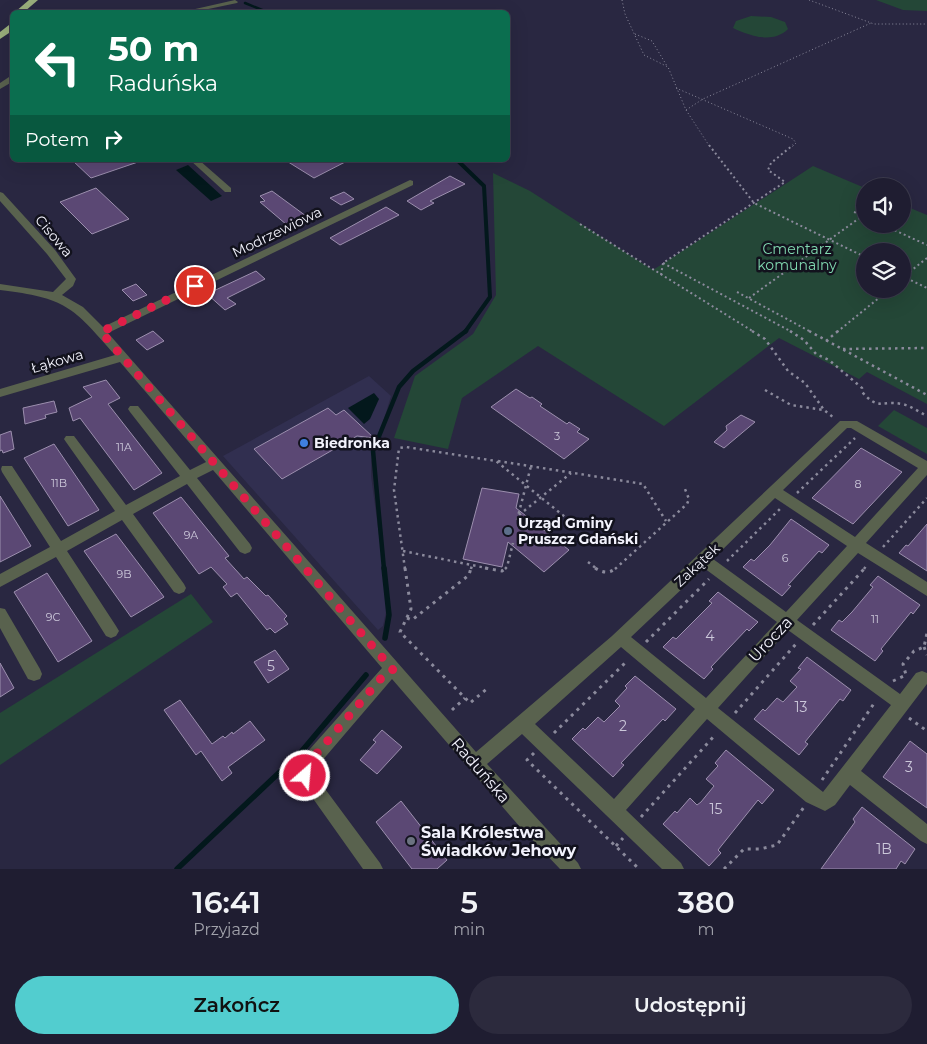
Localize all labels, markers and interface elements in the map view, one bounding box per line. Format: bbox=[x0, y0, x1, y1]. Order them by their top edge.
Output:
text: 50 m bbox=[108, 27, 199, 70]
icon: left bbox=[25, 30, 90, 95]
text: Raduńska bbox=[108, 70, 218, 97]
icon: right bbox=[99, 125, 127, 153]
text: Potem bbox=[25, 128, 89, 151]
map controls bbox=[856, 178, 911, 298]
button: sound bbox=[856, 178, 911, 233]
street label: Modrzewiowa bbox=[229, 203, 325, 261]
street label: Cisowa bbox=[31, 211, 77, 261]
park label: Cmentarz komunalny bbox=[757, 240, 837, 274]
button: layers bbox=[856, 243, 911, 298]
pin bbox=[174, 265, 216, 307]
icon: arrive bbox=[181, 272, 209, 300]
street label: Łąkowa bbox=[29, 345, 85, 377]
house number: 3 bbox=[554, 429, 560, 443]
place label: Biedronka bbox=[314, 434, 390, 452]
marker: Biedronka bbox=[298, 437, 310, 449]
house number: 11A bbox=[116, 440, 132, 454]
house number: 11B bbox=[51, 476, 67, 490]
house number: 8 bbox=[854, 477, 862, 491]
place label: Urząd Gminy Pruszcz Gdański bbox=[518, 514, 638, 548]
marker: Urząd Gminy Pruszcz Gdański bbox=[502, 525, 514, 537]
house number: 9A bbox=[184, 528, 198, 542]
street label: Zakątek bbox=[670, 539, 724, 591]
house number: 6 bbox=[782, 551, 789, 565]
house number: 9B bbox=[117, 567, 132, 581]
house number: 9C bbox=[46, 610, 60, 624]
house number: 11 bbox=[871, 612, 879, 626]
street label: Urocza bbox=[745, 613, 796, 666]
house number: 4 bbox=[705, 627, 715, 645]
house number: 5 bbox=[267, 657, 275, 675]
house number: 13 bbox=[795, 698, 808, 716]
house number: 2 bbox=[619, 717, 627, 735]
street label: Raduńska bbox=[447, 734, 514, 807]
position arrow bbox=[278, 749, 330, 801]
house number: 3 bbox=[905, 758, 913, 776]
house number: 15 bbox=[710, 800, 723, 818]
place label: Sala Królestwa Świadków Jehowy bbox=[421, 823, 577, 860]
marker: Sala Królestwa Świadków Jehowy bbox=[405, 835, 417, 847]
house number: 1B bbox=[876, 840, 892, 858]
text: 16:41 bbox=[192, 884, 261, 921]
text: 5 bbox=[460, 884, 478, 921]
text: 380 bbox=[677, 884, 735, 921]
text: Przyjazd bbox=[193, 920, 260, 939]
text: min bbox=[453, 920, 485, 939]
text: m bbox=[698, 920, 715, 939]
button: Zakończ bbox=[15, 976, 459, 1034]
button: Udostępnij bbox=[469, 976, 912, 1034]

